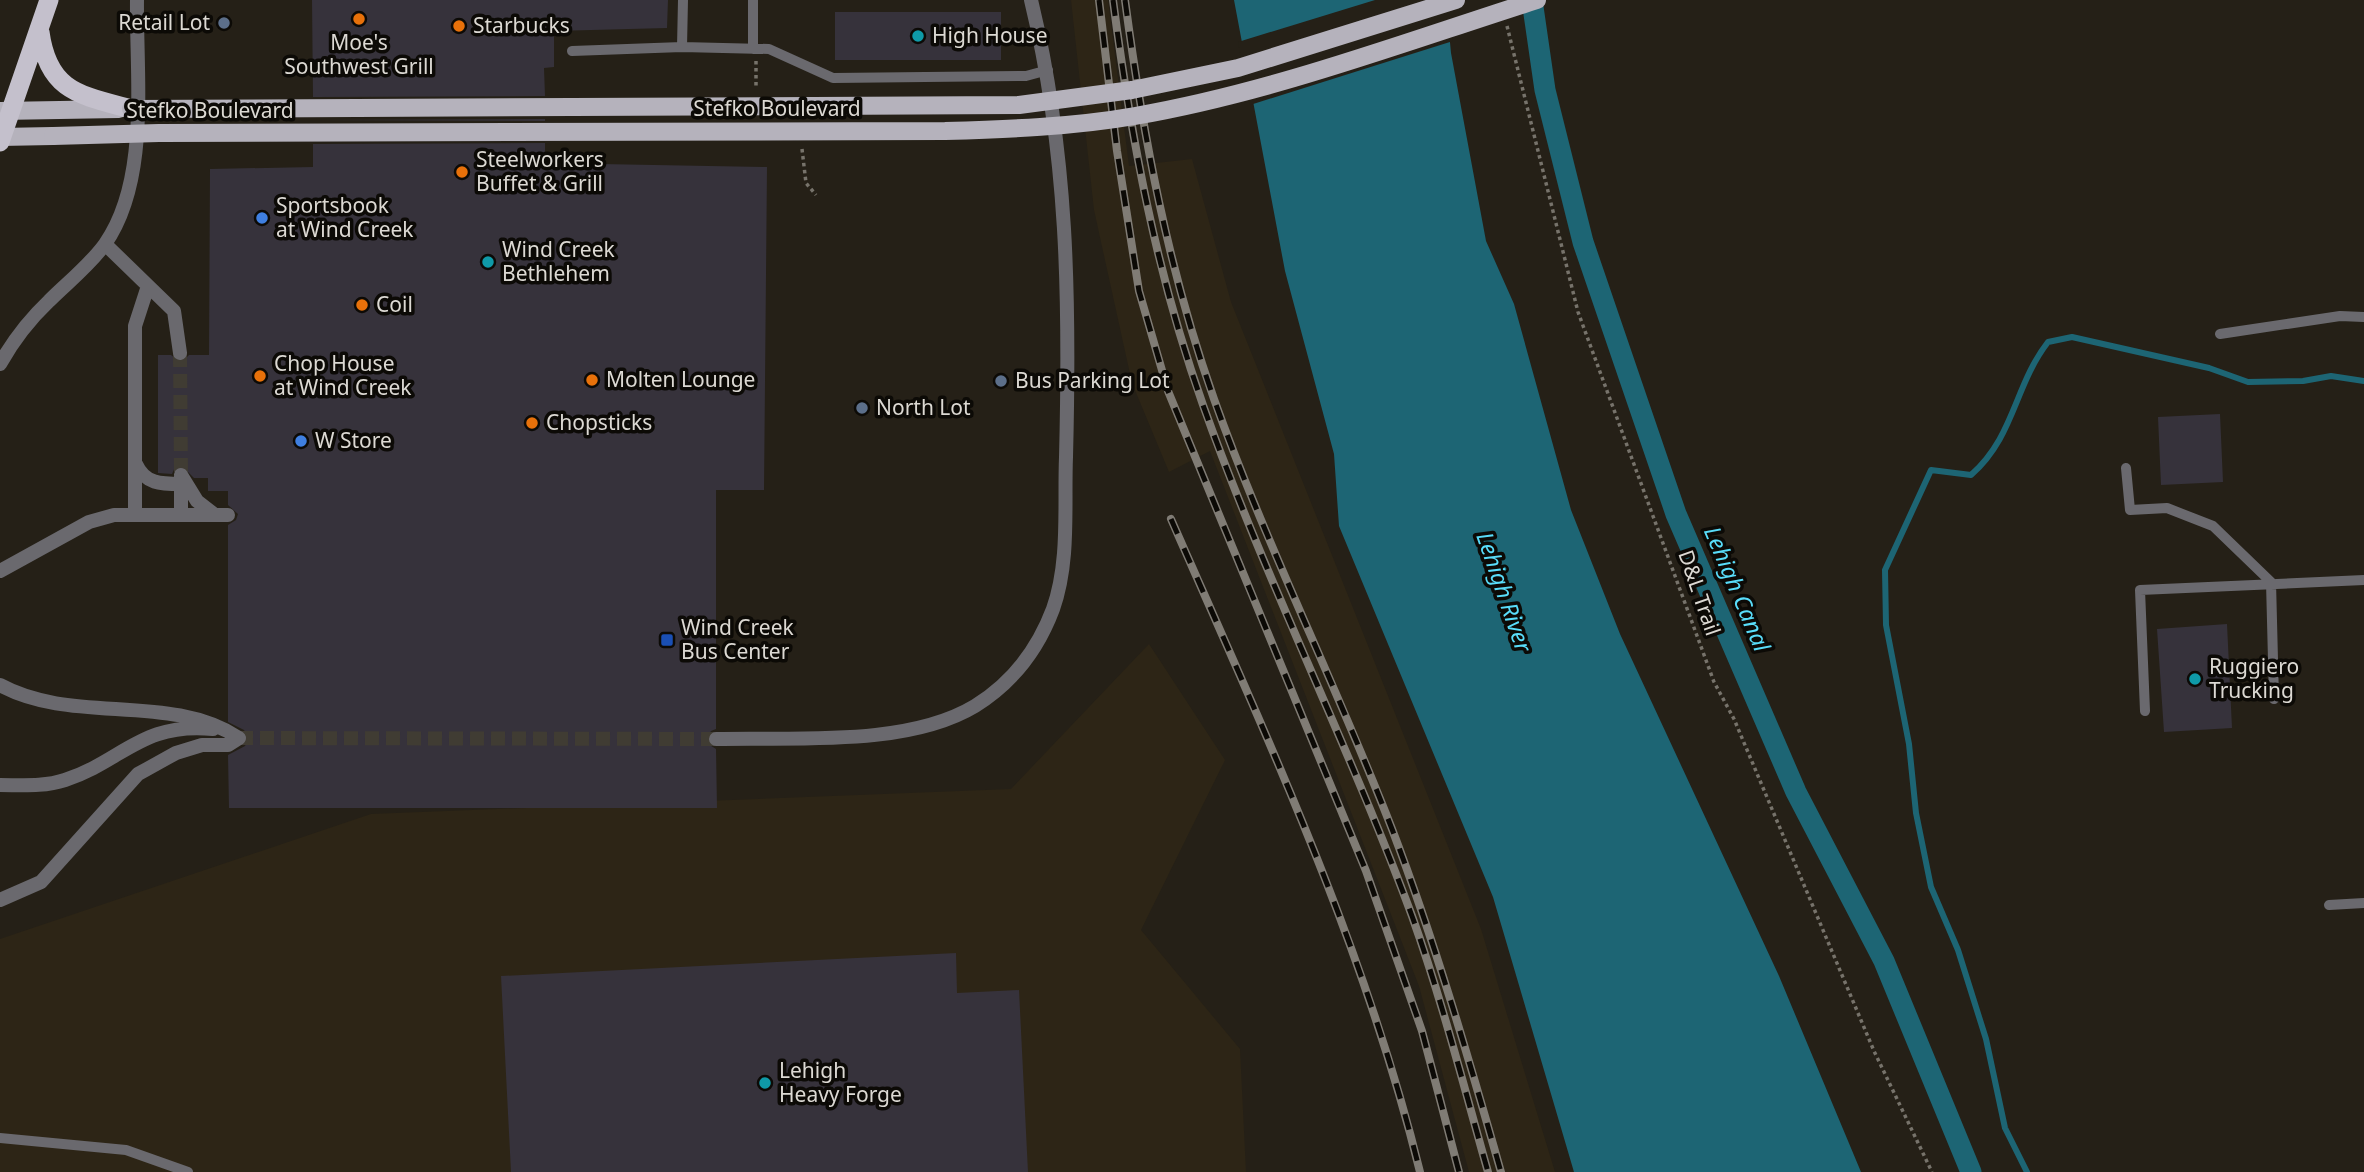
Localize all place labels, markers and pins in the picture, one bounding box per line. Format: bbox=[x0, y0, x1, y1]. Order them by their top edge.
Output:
place label: Retail Lot bbox=[118, 8, 210, 36]
marker: Moe's Southwest Grill bbox=[351, 11, 367, 27]
place label: Starbucks bbox=[473, 11, 570, 39]
marker: Retail Lot bbox=[216, 15, 232, 31]
marker: Starbucks bbox=[451, 18, 467, 34]
place label: High House bbox=[932, 21, 1047, 49]
place label: Moe's Southwest Grill bbox=[284, 28, 434, 80]
marker: High House bbox=[910, 28, 926, 44]
place label: Steelworkers Buffet & Grill bbox=[476, 145, 604, 197]
marker: Steelworkers Buffet & Grill bbox=[454, 164, 470, 180]
place label: Sportsbook at Wind Creek bbox=[276, 191, 414, 243]
marker: Sportsbook at Wind Creek bbox=[254, 210, 270, 226]
place label: Wind Creek Bethlehem bbox=[502, 235, 616, 287]
marker: Wind Creek Bethlehem bbox=[480, 254, 496, 270]
place label: Coil bbox=[376, 290, 413, 318]
marker: Coil bbox=[354, 297, 370, 313]
place label: Chop House at Wind Creek bbox=[274, 349, 412, 401]
place label: Molten Lounge bbox=[606, 365, 755, 393]
place label: Bus Parking Lot bbox=[1015, 366, 1170, 394]
marker: Chop House at Wind Creek bbox=[252, 368, 268, 384]
marker: Molten Lounge bbox=[584, 372, 600, 388]
marker: Bus Parking Lot bbox=[993, 373, 1009, 389]
place label: North Lot bbox=[876, 393, 971, 421]
marker: North Lot bbox=[854, 400, 870, 416]
place label: Chopsticks bbox=[546, 408, 652, 436]
marker: Chopsticks bbox=[524, 415, 540, 431]
place label: W Store bbox=[315, 426, 392, 454]
marker: W Store bbox=[293, 433, 309, 449]
place label: Wind Creek Bus Center bbox=[681, 613, 795, 665]
marker: Wind Creek Bus Center bbox=[659, 632, 675, 648]
place label: Ruggiero Trucking bbox=[2209, 652, 2299, 704]
marker: Ruggiero Trucking bbox=[2187, 671, 2203, 687]
place label: Lehigh Heavy Forge bbox=[779, 1056, 902, 1108]
marker: Lehigh Heavy Forge bbox=[757, 1075, 773, 1091]

